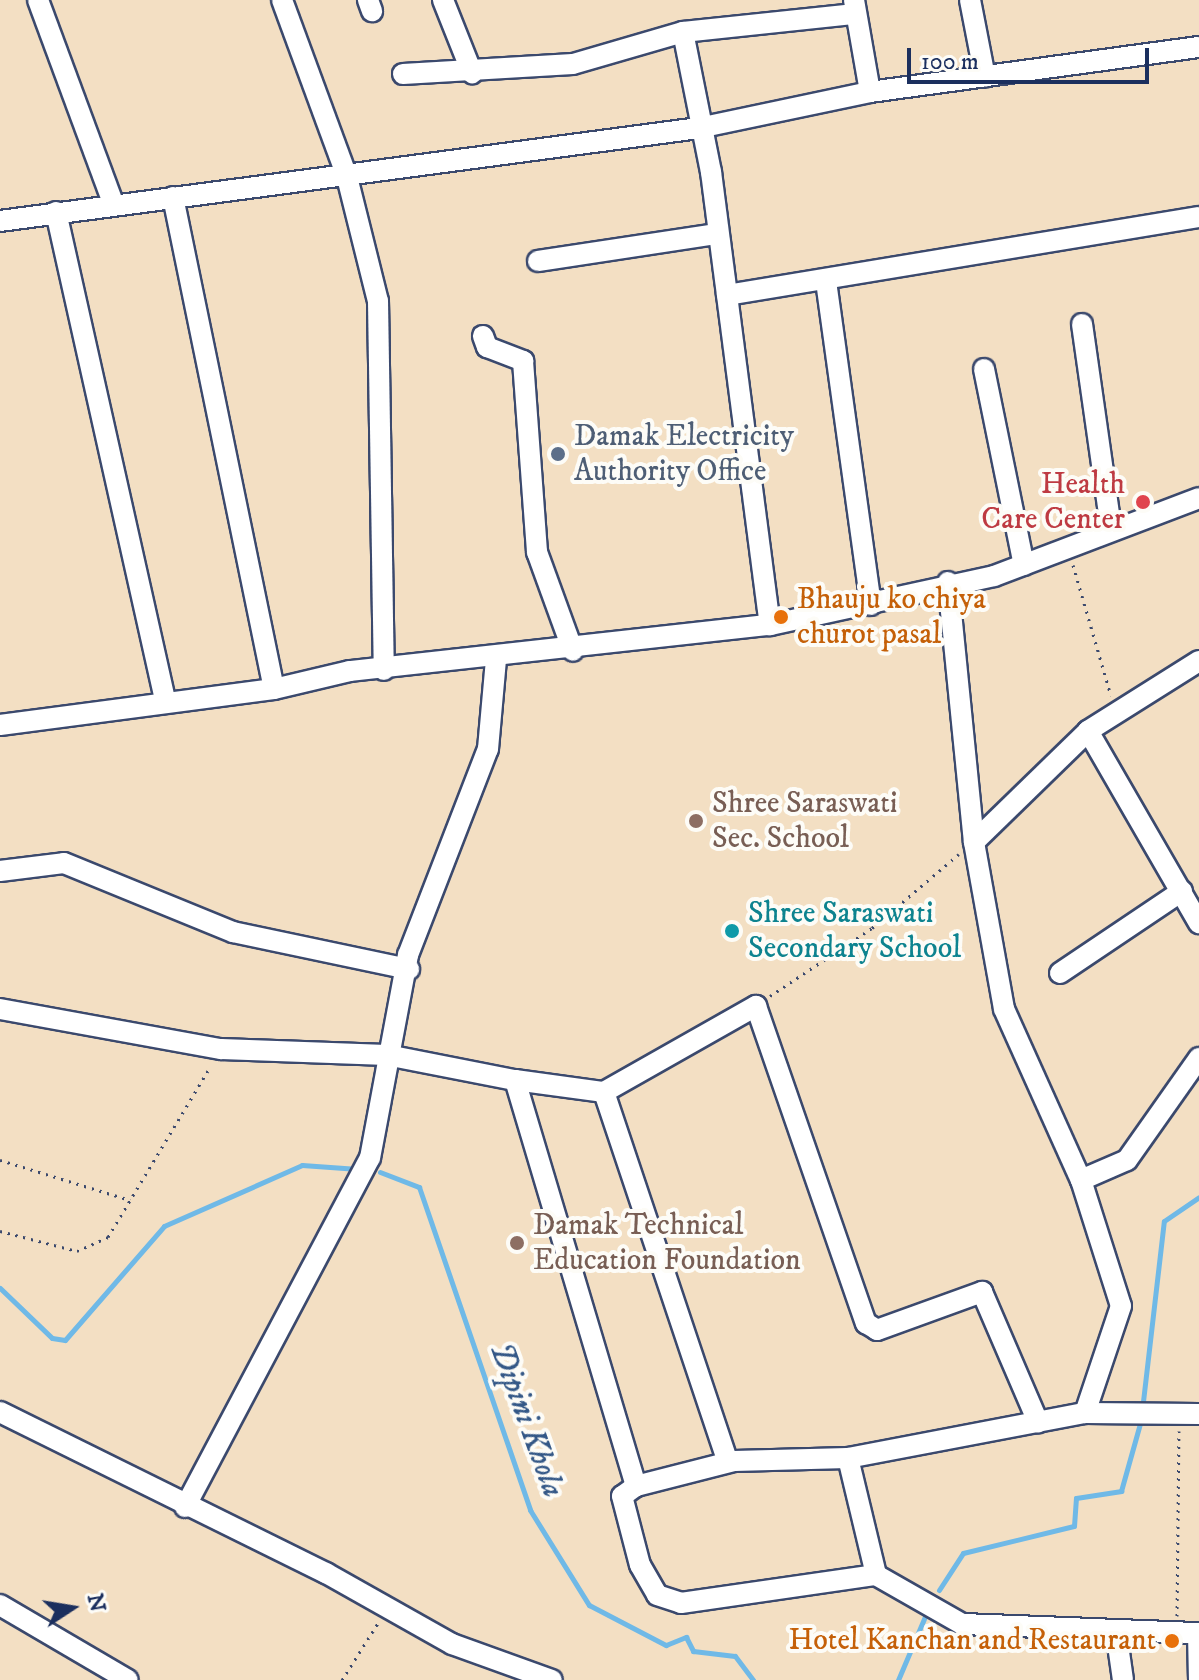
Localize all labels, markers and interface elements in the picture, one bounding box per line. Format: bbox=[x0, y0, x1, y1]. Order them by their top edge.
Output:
scale bar bbox=[911, 32, 1153, 82]
text: 100 m bbox=[921, 47, 979, 77]
place label: Damak Electricity Authority Office bbox=[574, 419, 794, 490]
marker: Damak Electricity Authority Office bbox=[549, 445, 567, 463]
place label: Health Care Center bbox=[981, 467, 1125, 538]
marker: Health Care Center bbox=[1132, 491, 1154, 513]
place label: Bhauju ko chiya churot pasal bbox=[797, 582, 986, 652]
marker: Bhauju ko chiya churot pasal bbox=[772, 608, 790, 626]
place label: Shree Saraswati Sec. School bbox=[712, 786, 898, 856]
marker: Shree Saraswati Sec. School bbox=[687, 812, 705, 830]
place label: Shree Saraswati Secondary School bbox=[748, 896, 961, 966]
marker: Shree Saraswati Secondary School bbox=[723, 922, 741, 940]
place label: Damak Technical Education Foundation bbox=[533, 1208, 801, 1278]
marker: Damak Technical Education Foundation bbox=[508, 1234, 526, 1252]
water label: Dipini Khola bbox=[480, 1338, 572, 1502]
north arrow bbox=[32, 1568, 112, 1648]
text: N bbox=[81, 1591, 111, 1615]
place label: Hotel Kanchan and Restaurant bbox=[788, 1623, 1156, 1659]
marker: Hotel Kanchan and Restaurant bbox=[1163, 1632, 1181, 1650]

